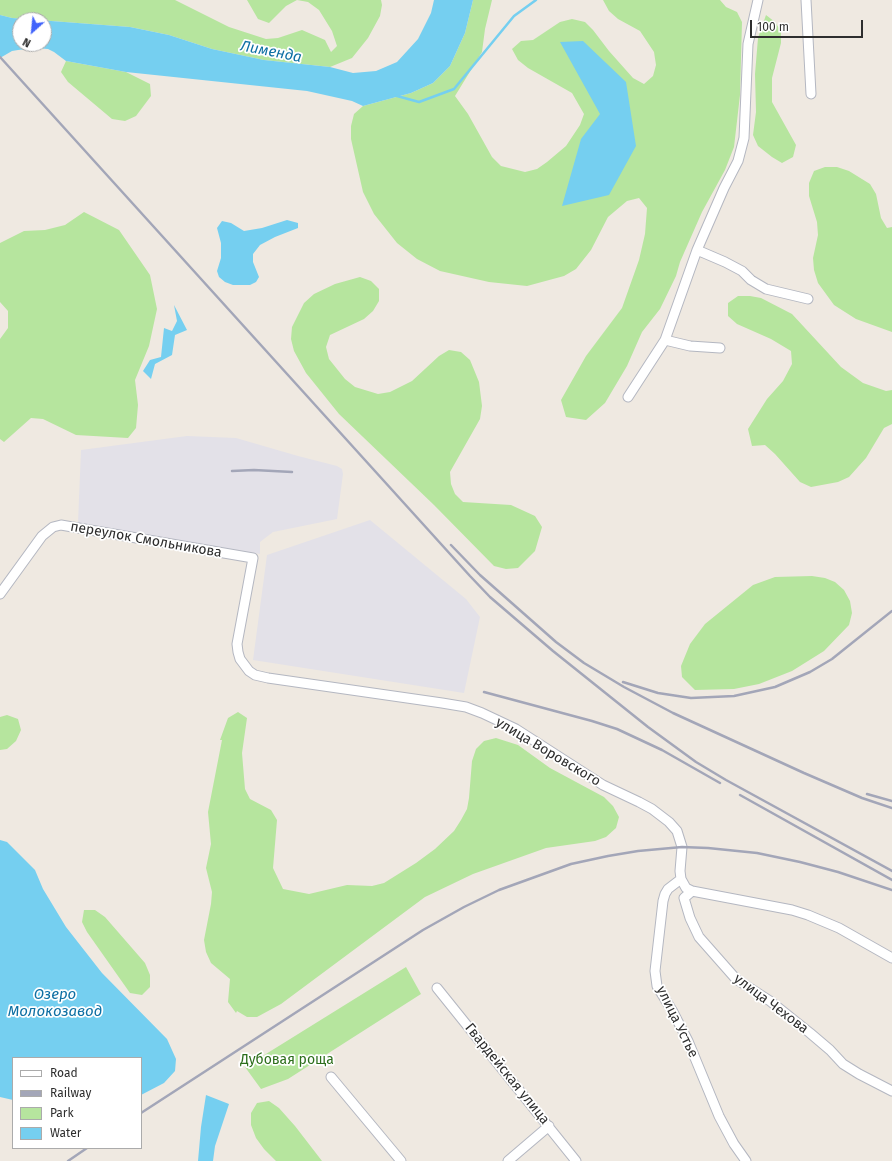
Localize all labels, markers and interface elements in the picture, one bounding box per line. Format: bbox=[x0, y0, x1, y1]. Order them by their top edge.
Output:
north arrow bbox=[12, 12, 52, 52]
scale bar bbox=[752, 12, 865, 38]
text: 100 m bbox=[757, 20, 789, 34]
text: N bbox=[21, 35, 33, 50]
water label: Лименда bbox=[239, 37, 303, 67]
street label: переулок Смольникова bbox=[69, 518, 223, 562]
street label: улица Воровского bbox=[492, 714, 604, 790]
street label: улица Чехова bbox=[730, 971, 812, 1037]
street label: улица Устье bbox=[652, 983, 702, 1061]
water label: Озеро Молокозавод bbox=[8, 986, 102, 1021]
street label: Гвардейская улица bbox=[461, 1020, 553, 1128]
park label: Дубовая роща bbox=[240, 1052, 334, 1068]
legend bbox=[12, 1057, 142, 1149]
text: Road bbox=[50, 1066, 78, 1080]
text: Railway bbox=[50, 1086, 91, 1100]
text: Park bbox=[50, 1106, 74, 1120]
text: Water bbox=[50, 1126, 81, 1140]

